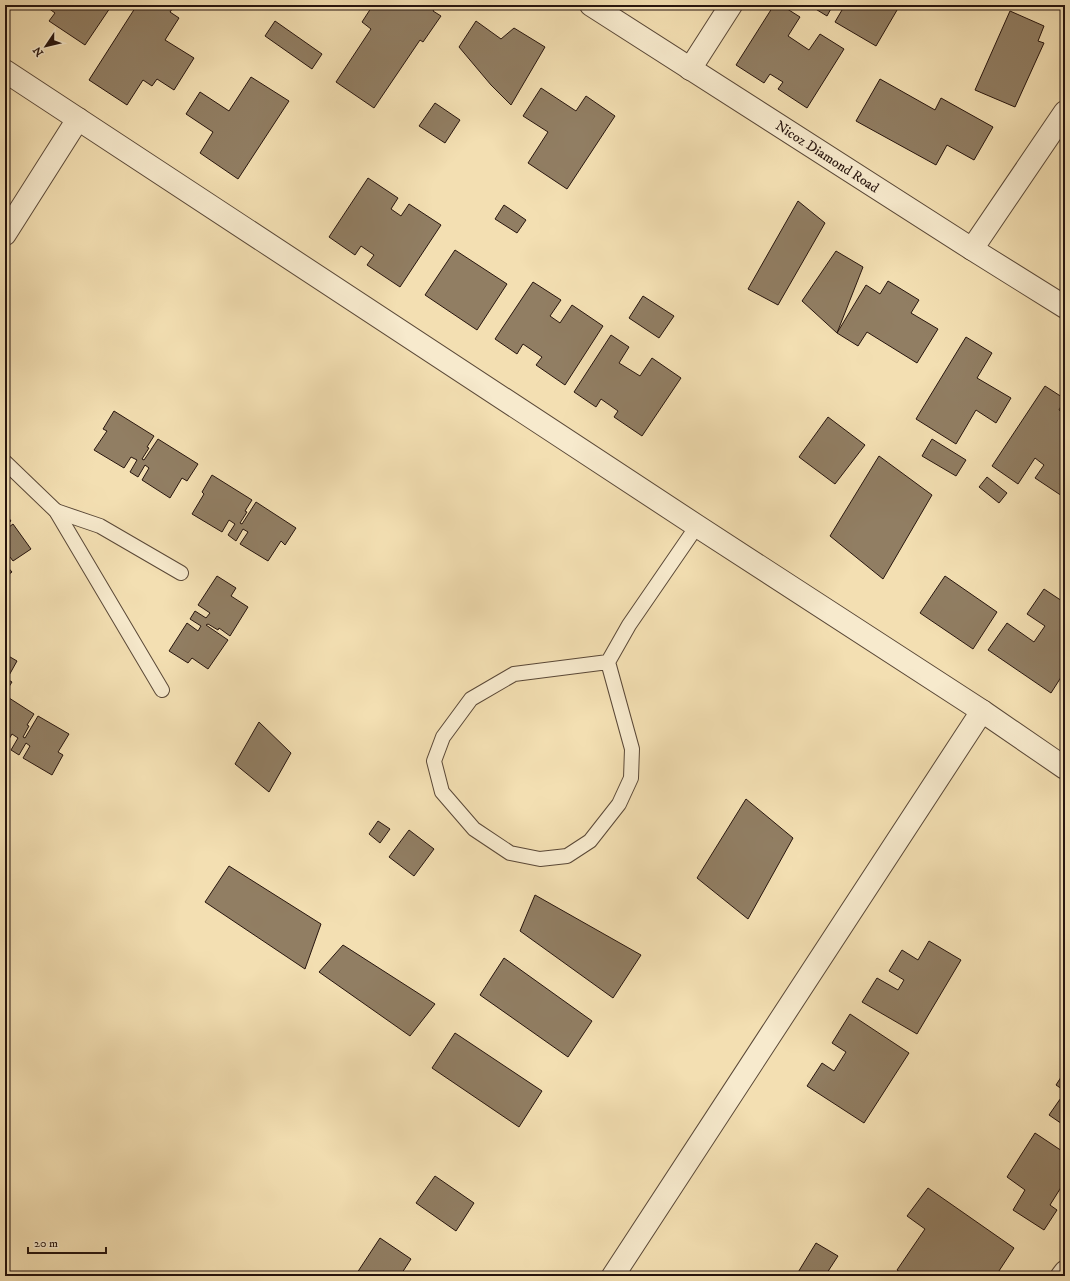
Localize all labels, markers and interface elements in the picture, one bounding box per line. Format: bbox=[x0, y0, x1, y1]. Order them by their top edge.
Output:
north arrow bbox=[26, 26, 66, 66]
text: N bbox=[30, 43, 47, 59]
street label: Nicoz Diamond Road bbox=[772, 117, 882, 197]
scale bar bbox=[28, 1229, 106, 1255]
text: 20 m bbox=[34, 1236, 58, 1251]

